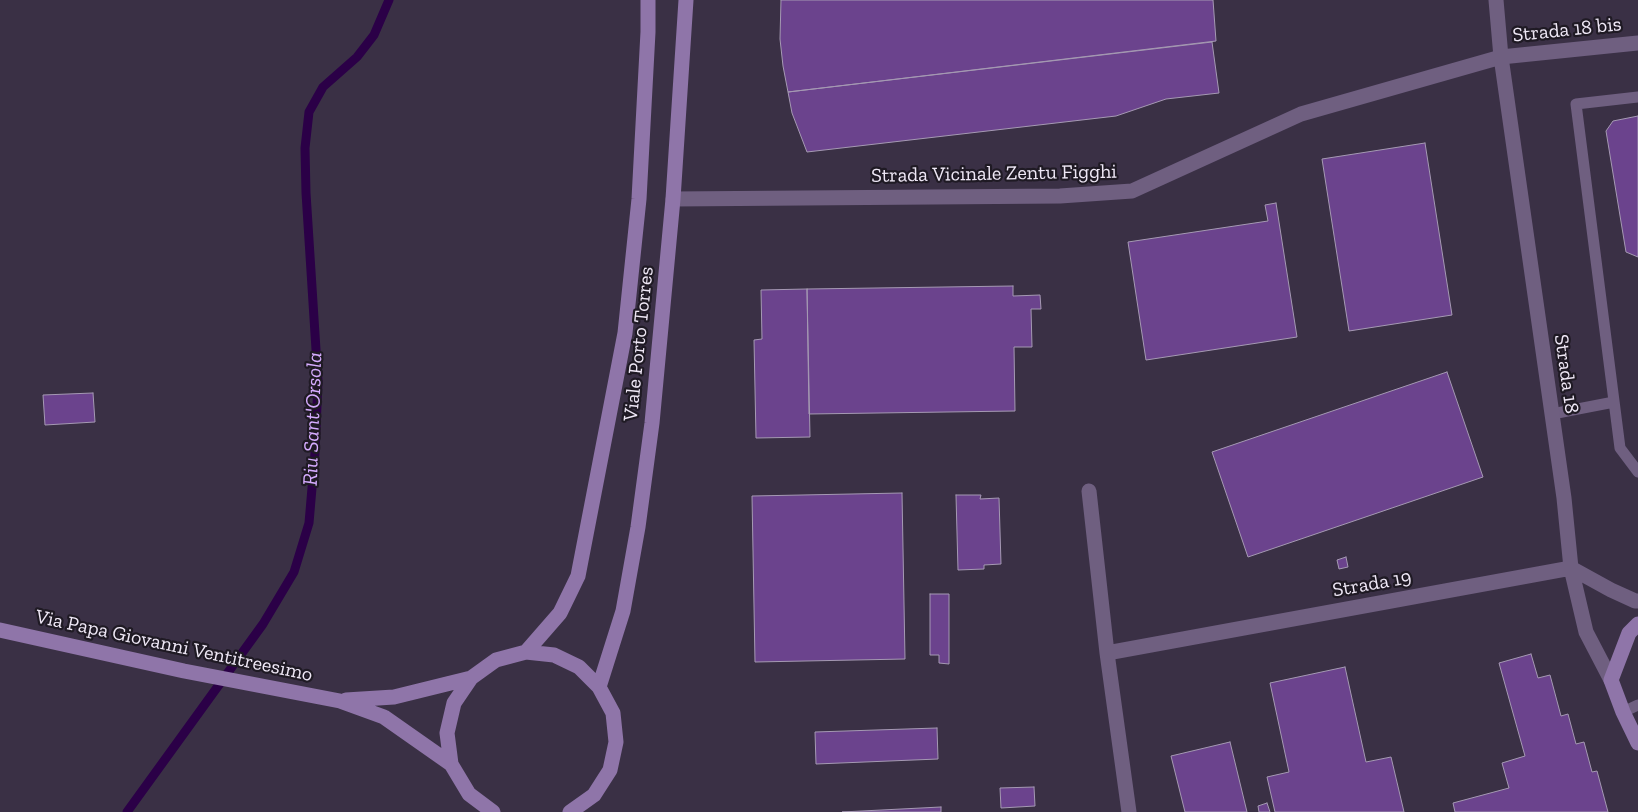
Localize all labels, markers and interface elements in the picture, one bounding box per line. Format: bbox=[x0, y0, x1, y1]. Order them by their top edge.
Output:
street label: Strada 18 bis bbox=[1511, 12, 1623, 48]
street label: Strada Vicinale Zentu Figghi bbox=[871, 160, 1117, 188]
street label: Viale Porto Torres bbox=[619, 266, 659, 422]
street label: Strada 18 bbox=[1549, 333, 1583, 415]
water label: Riu Sant'Orsola bbox=[298, 352, 328, 486]
street label: Strada 19 bbox=[1331, 565, 1413, 603]
street label: Via Papa Giovanni Ventitreesimo bbox=[33, 605, 315, 687]

